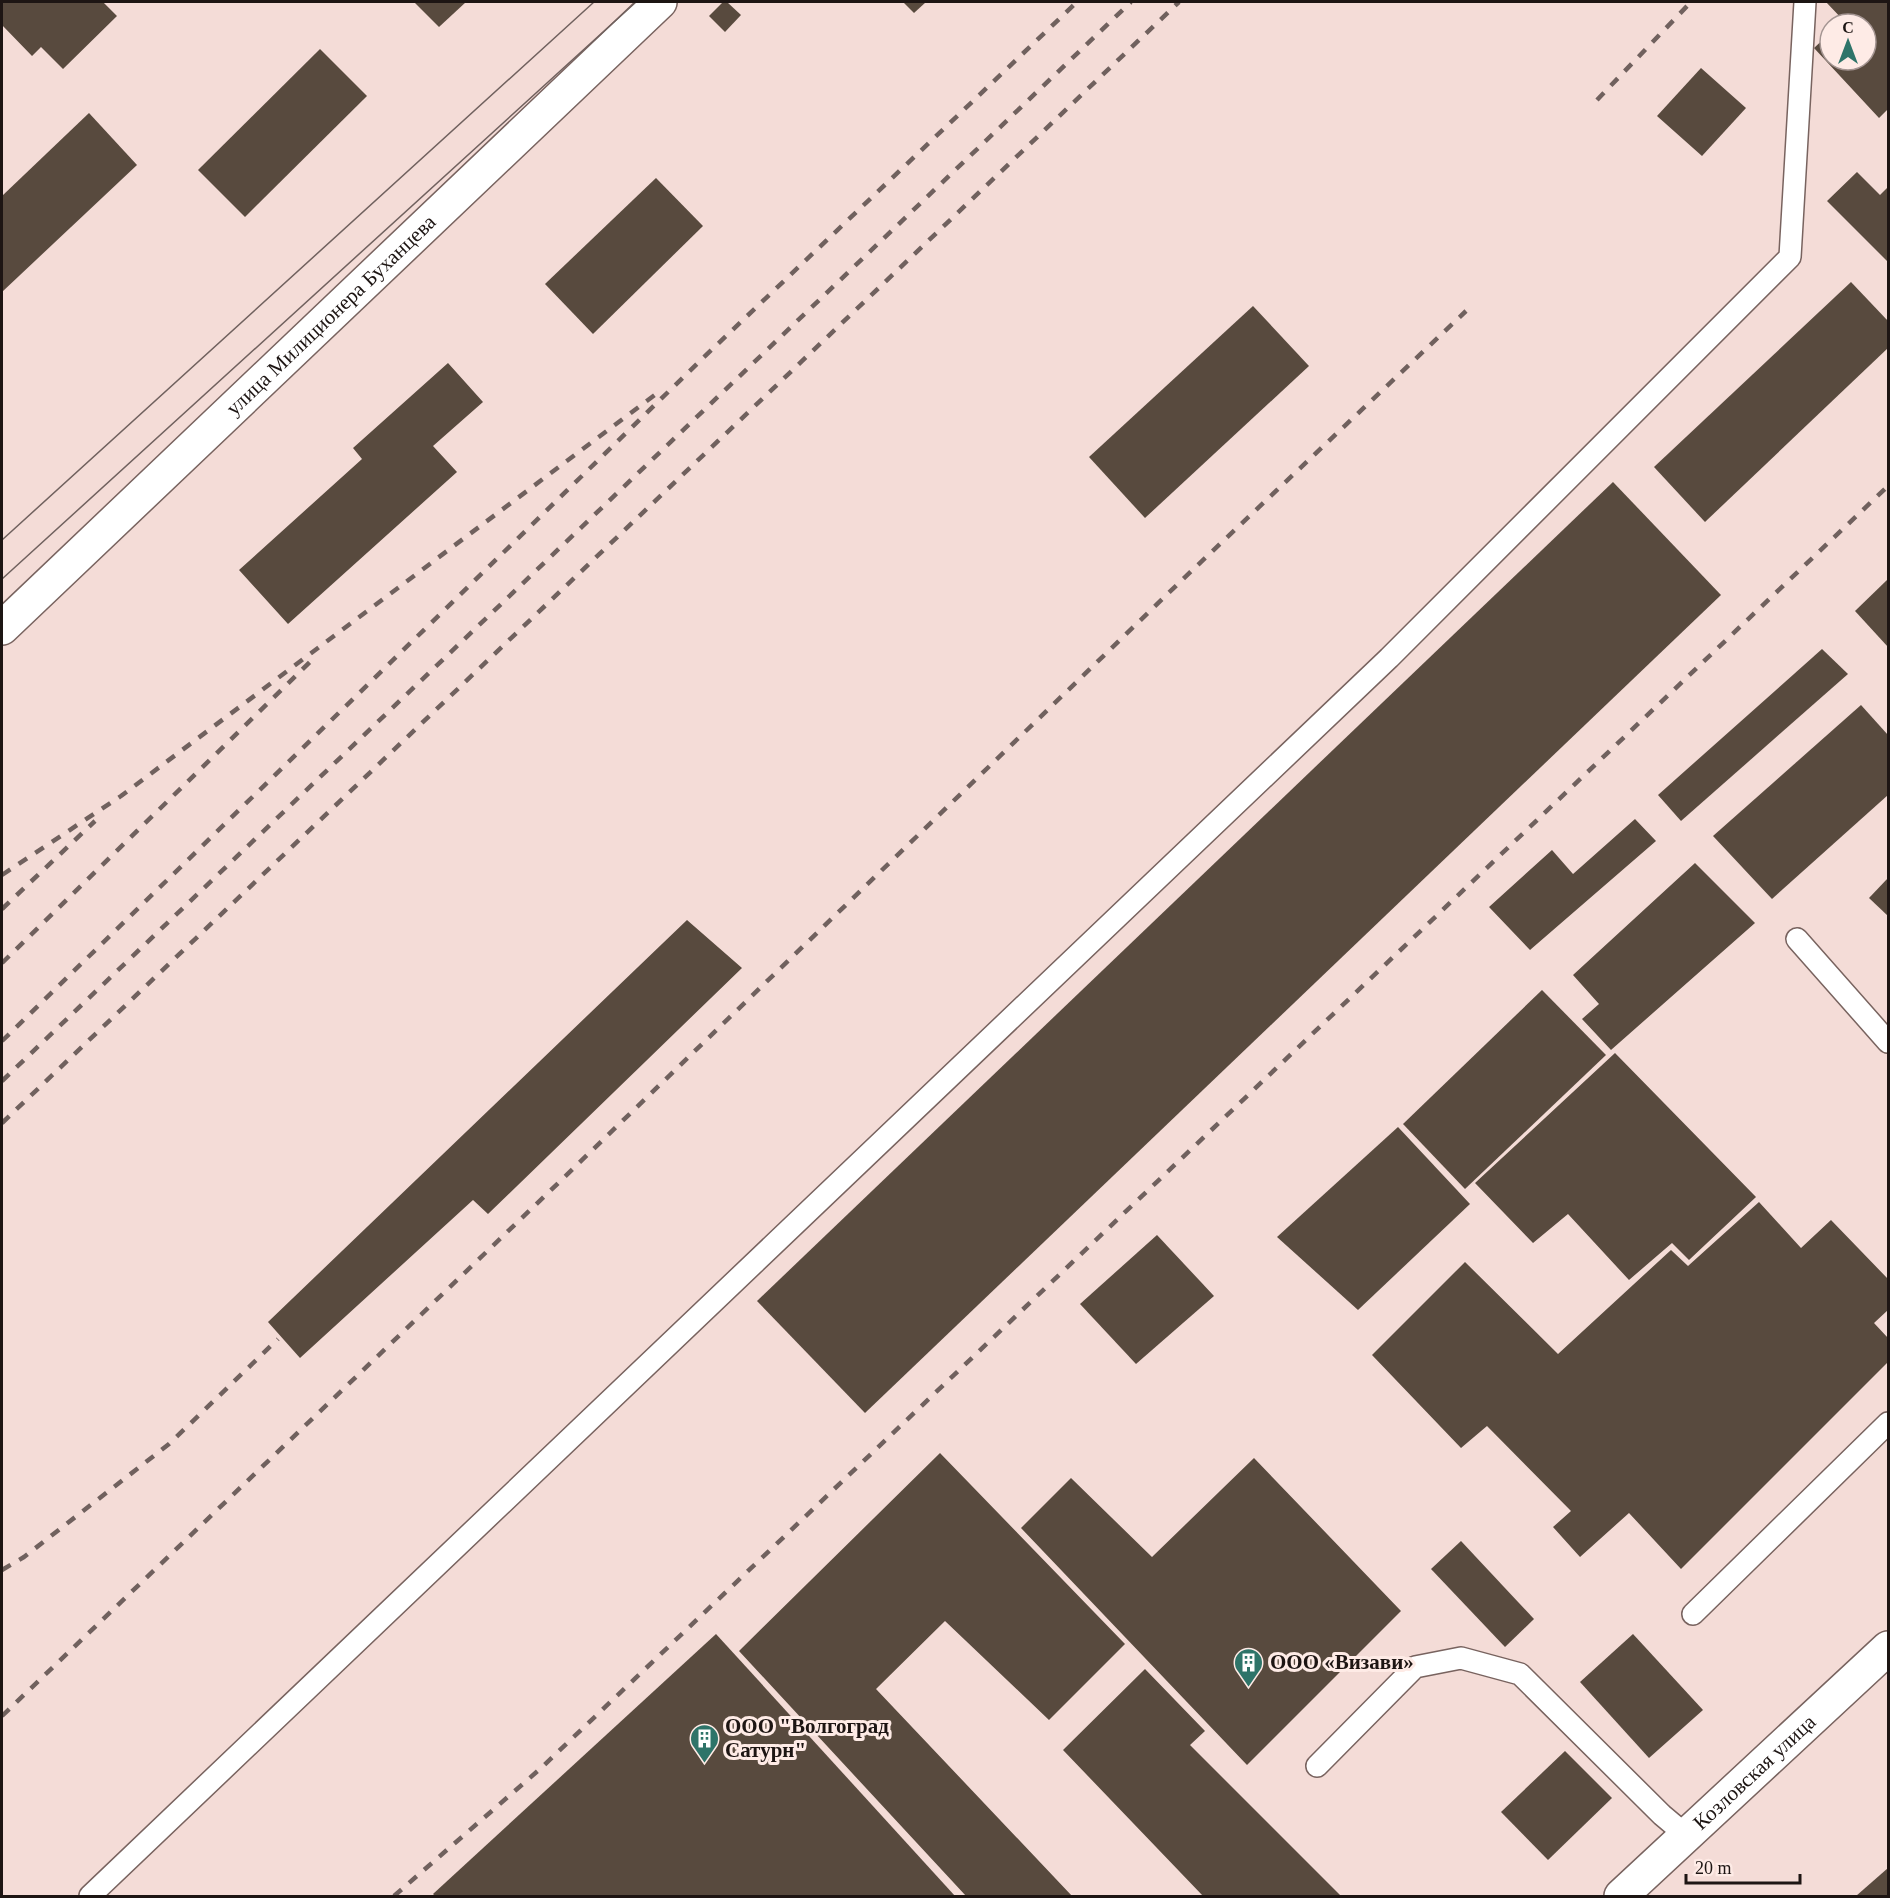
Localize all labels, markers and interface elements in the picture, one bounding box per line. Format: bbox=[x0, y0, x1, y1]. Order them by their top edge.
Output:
north arrow bbox=[1818, 12, 1878, 72]
text: С bbox=[1842, 19, 1854, 36]
street label: улица Милиционера Буханцева bbox=[221, 209, 441, 420]
building icon: ООО «Визави» bbox=[1233, 1646, 1265, 1688]
place label: ООО «Визави» bbox=[1270, 1650, 1414, 1674]
street label: Козловская улица bbox=[1688, 1709, 1821, 1835]
place label: ООО "Волгоград Сатурн" bbox=[725, 1714, 889, 1762]
building icon: ООО "Волгоград Сатурн" bbox=[688, 1722, 720, 1764]
scale bar bbox=[1686, 1847, 1800, 1885]
text: 20 m bbox=[1695, 1858, 1732, 1878]

